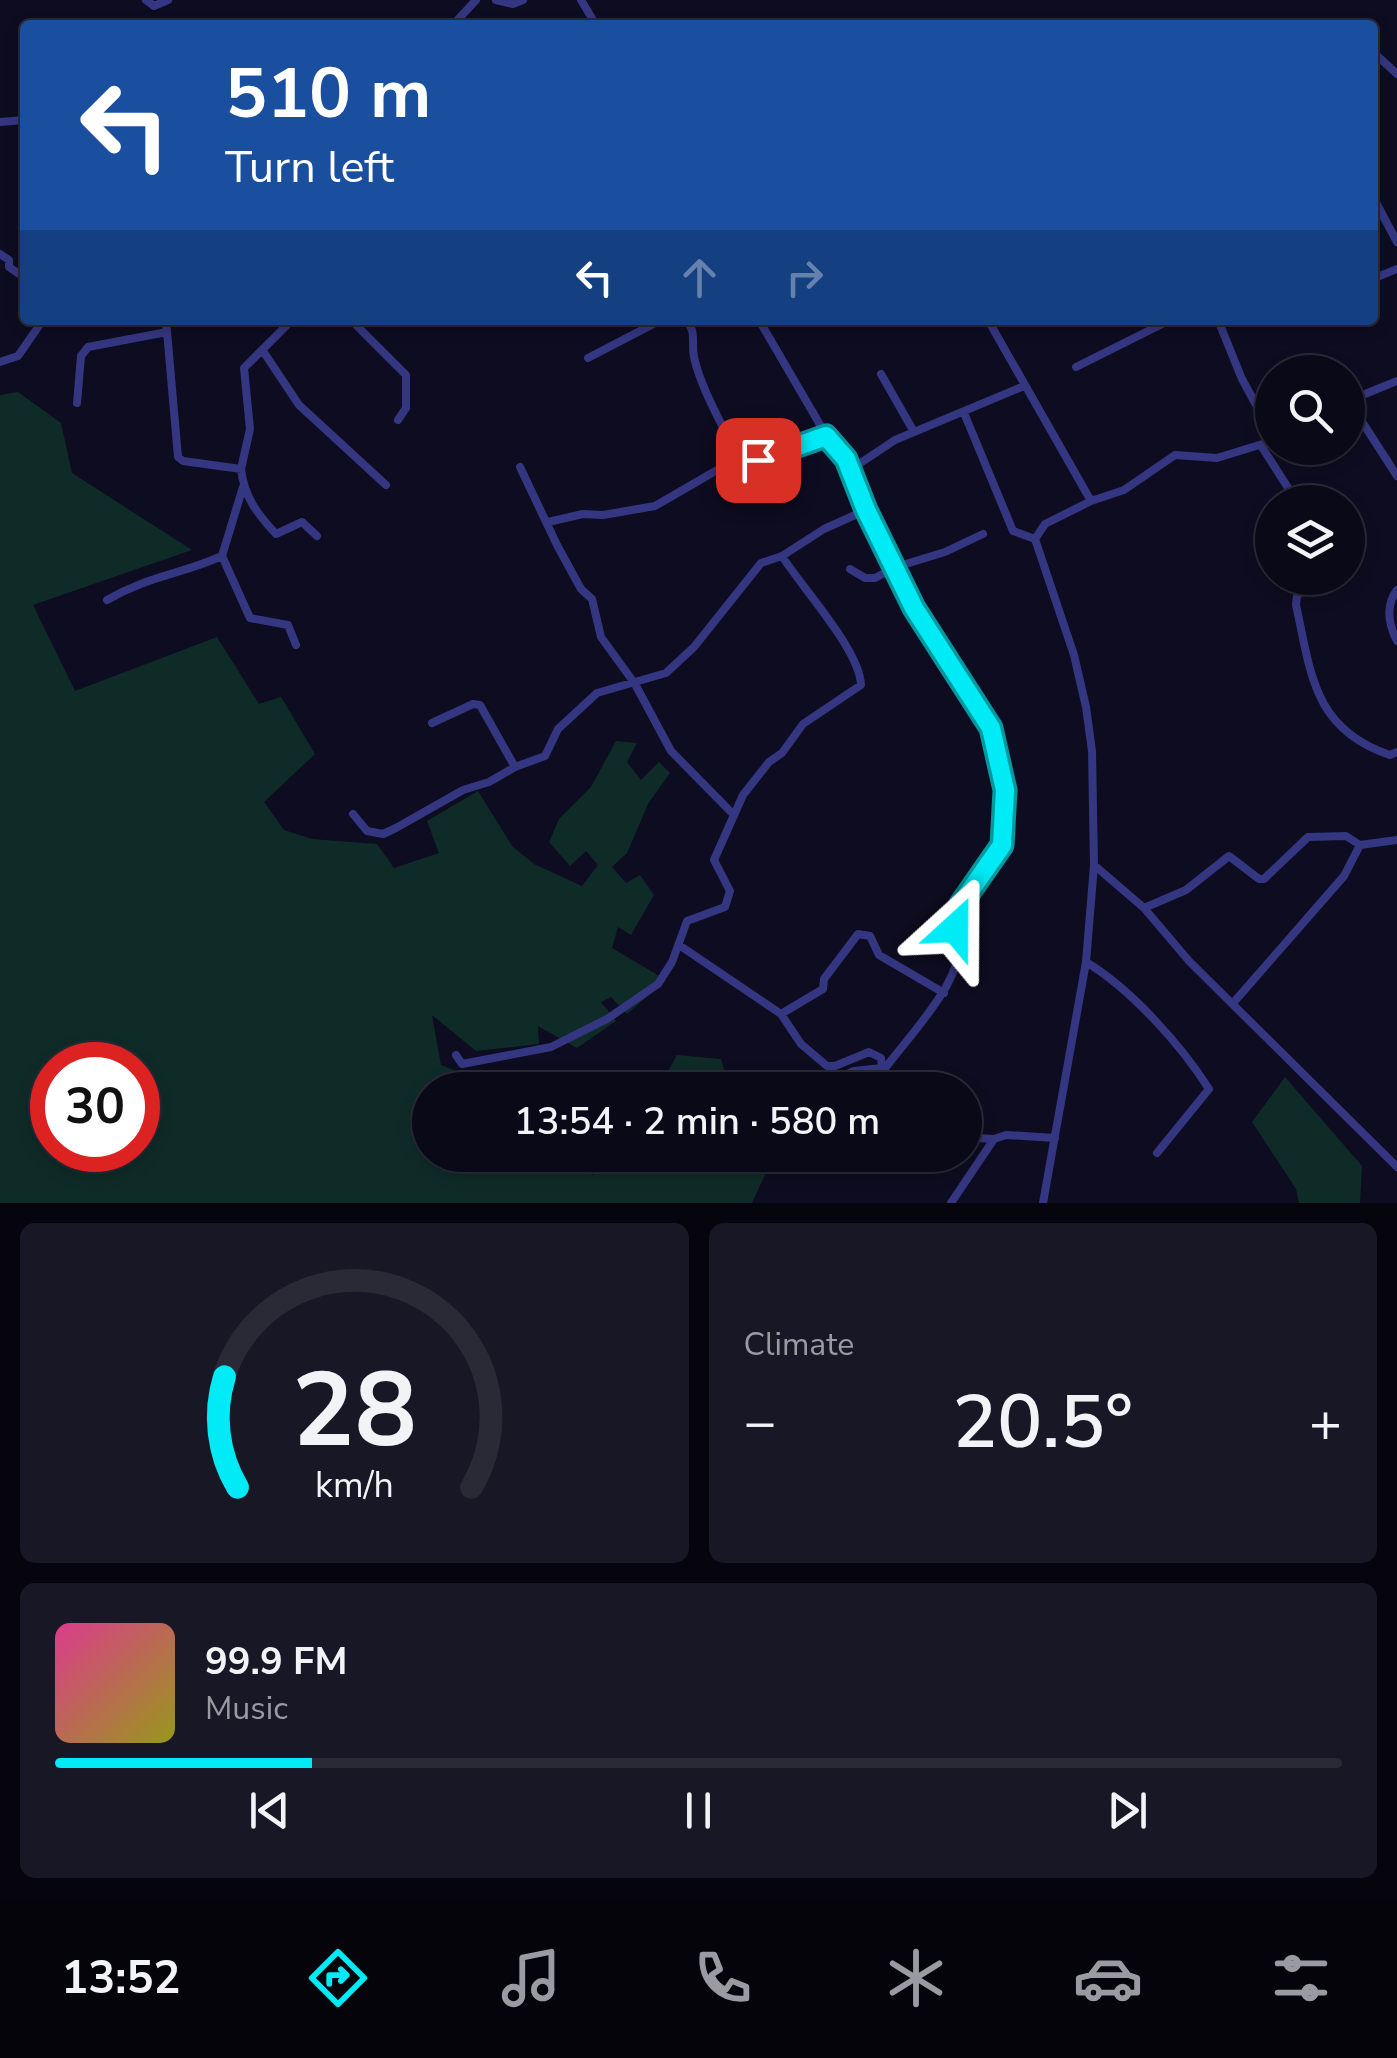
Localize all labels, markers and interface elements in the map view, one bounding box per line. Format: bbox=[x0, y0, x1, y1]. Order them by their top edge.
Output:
text: 510 m bbox=[225, 46, 431, 142]
icon: left bbox=[60, 60, 190, 190]
text: Turn left bbox=[225, 137, 394, 198]
icon: left bbox=[567, 250, 622, 305]
icon: ahead bbox=[672, 250, 727, 305]
icon: right bbox=[777, 250, 832, 305]
map controls bbox=[1255, 355, 1365, 595]
button: search bbox=[1255, 355, 1365, 465]
pin bbox=[716, 418, 801, 503]
icon: arrive bbox=[731, 433, 786, 488]
button: layers bbox=[1255, 485, 1365, 595]
position arrow bbox=[903, 876, 1007, 980]
speed limit sign: 30 bbox=[30, 1042, 160, 1172]
text: 13:54 · 2 min · 580 m bbox=[514, 1096, 880, 1147]
text: Climate bbox=[744, 1323, 854, 1366]
text: 28 bbox=[292, 1340, 417, 1482]
text: 20.5° bbox=[952, 1371, 1133, 1473]
text: − bbox=[744, 1385, 777, 1460]
text: + bbox=[1309, 1385, 1342, 1460]
text: km/h bbox=[315, 1461, 394, 1510]
text: 99.9 FM bbox=[205, 1636, 347, 1687]
text: Music bbox=[205, 1687, 288, 1730]
icon: previous bbox=[242, 1783, 297, 1838]
icon: pause bbox=[671, 1783, 726, 1838]
icon: next bbox=[1100, 1783, 1155, 1838]
icon: directions bbox=[303, 1943, 373, 2013]
icon: music bbox=[496, 1943, 566, 2013]
icon: phone bbox=[688, 1943, 758, 2013]
icon: climate bbox=[881, 1943, 951, 2013]
icon: car bbox=[1073, 1943, 1143, 2013]
icon: filters bbox=[1266, 1943, 1336, 2013]
text: 13:52 bbox=[61, 1948, 180, 2009]

